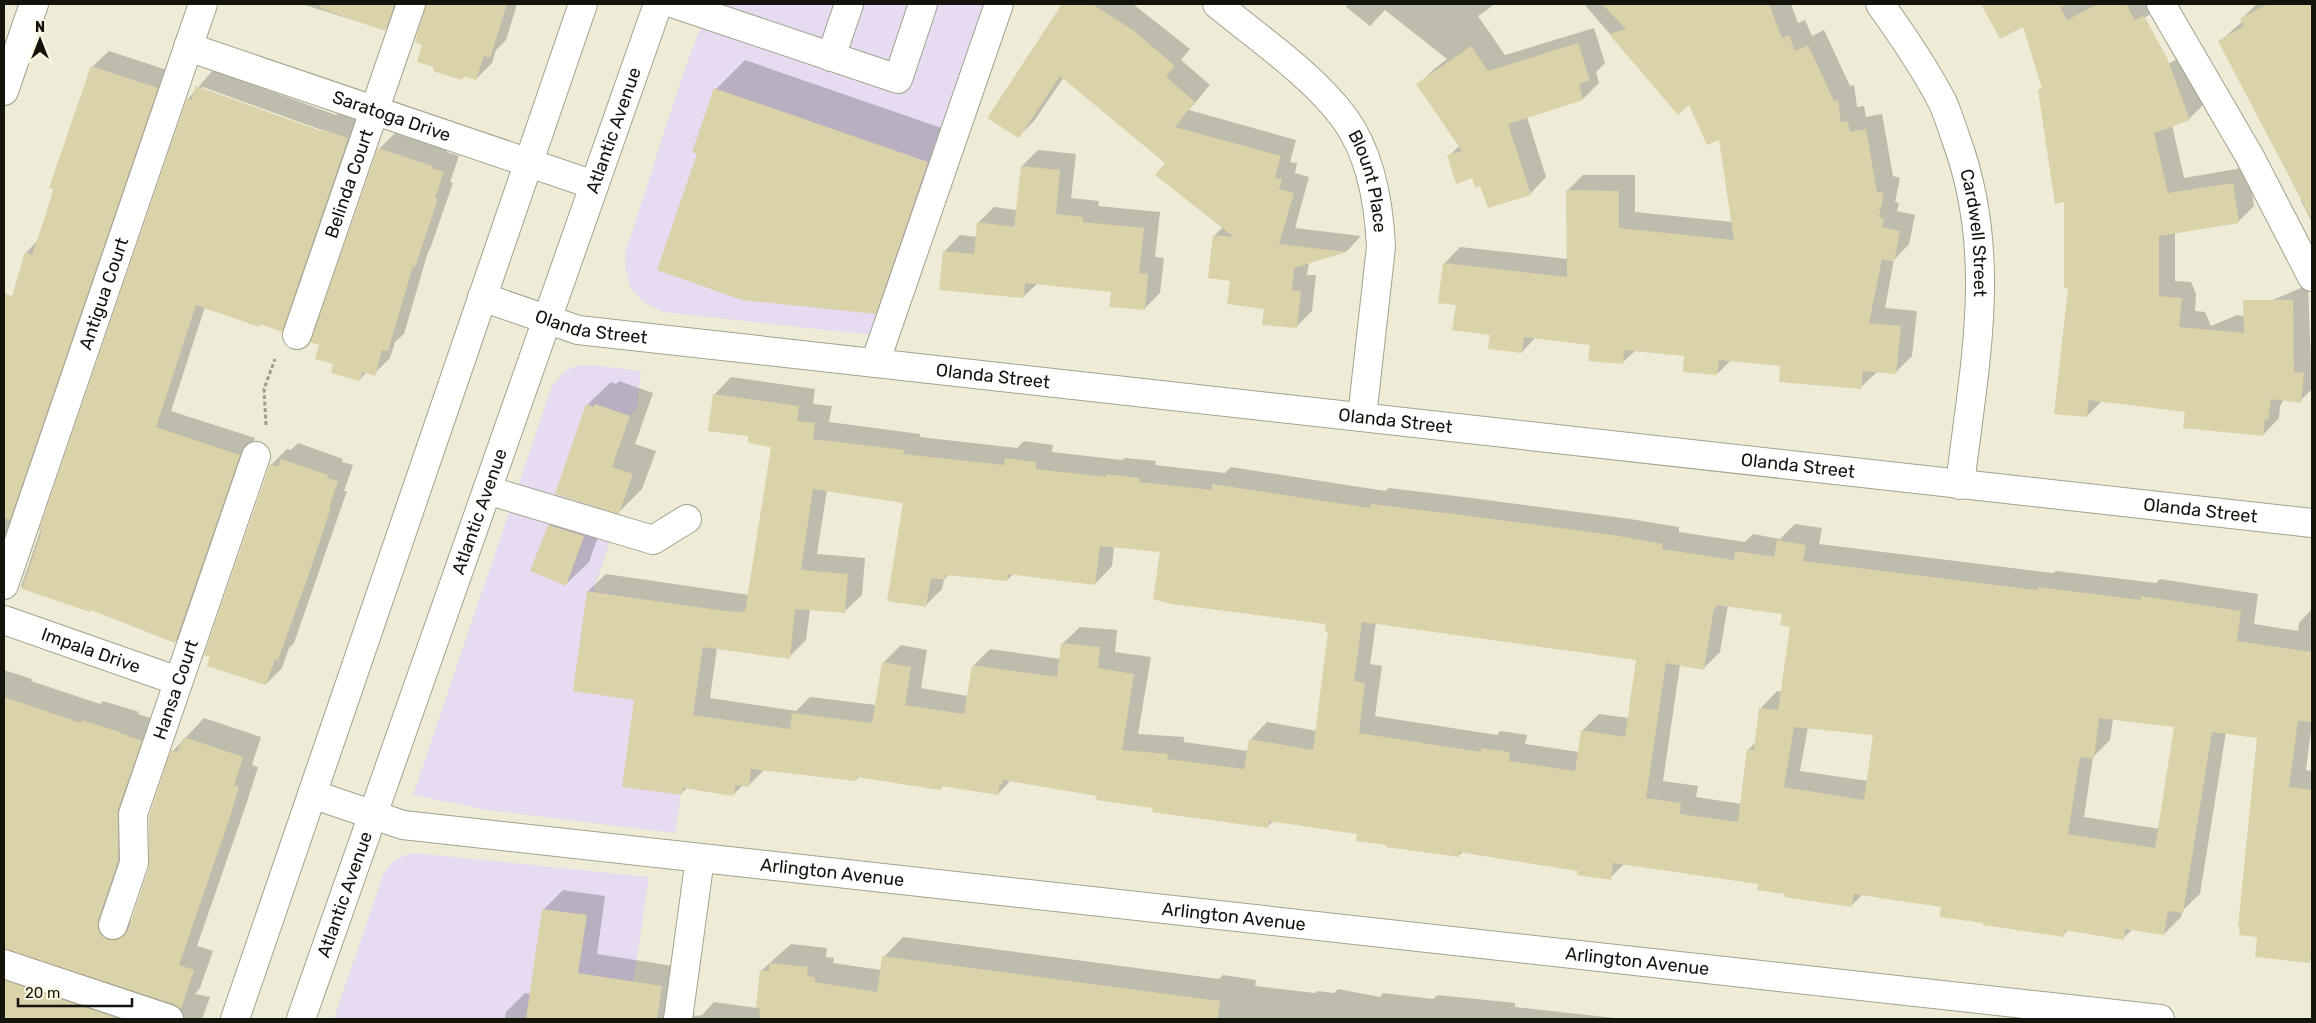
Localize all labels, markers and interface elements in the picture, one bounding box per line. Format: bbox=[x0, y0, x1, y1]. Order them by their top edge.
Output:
north arrow bbox=[15, 15, 65, 65]
text: N bbox=[35, 19, 45, 36]
street label: Atlantic Avenue bbox=[581, 64, 646, 196]
street label: Saratoga Drive bbox=[330, 86, 454, 146]
street label: Belinda Court bbox=[320, 126, 378, 241]
street label: Blount Place bbox=[1343, 126, 1391, 234]
street label: Cardwell Street bbox=[1955, 167, 1991, 297]
street label: Antigua Court bbox=[74, 235, 133, 353]
street label: Olanda Street bbox=[532, 305, 649, 349]
street label: Olanda Street bbox=[935, 359, 1051, 393]
street label: Olanda Street bbox=[1337, 404, 1454, 438]
street label: Atlantic Avenue bbox=[447, 446, 512, 577]
street label: Olanda Street bbox=[1740, 449, 1856, 483]
street label: Olanda Street bbox=[2142, 493, 2259, 528]
street label: Impala Drive bbox=[38, 623, 143, 678]
street label: Hansa Court bbox=[148, 637, 203, 743]
street label: Atlantic Avenue bbox=[313, 829, 377, 960]
street label: Arlington Avenue bbox=[759, 854, 905, 891]
street label: Arlington Avenue bbox=[1161, 898, 1307, 936]
street label: Arlington Avenue bbox=[1564, 942, 1710, 980]
scale bar bbox=[18, 976, 131, 1008]
text: 20 m bbox=[25, 984, 60, 1002]

